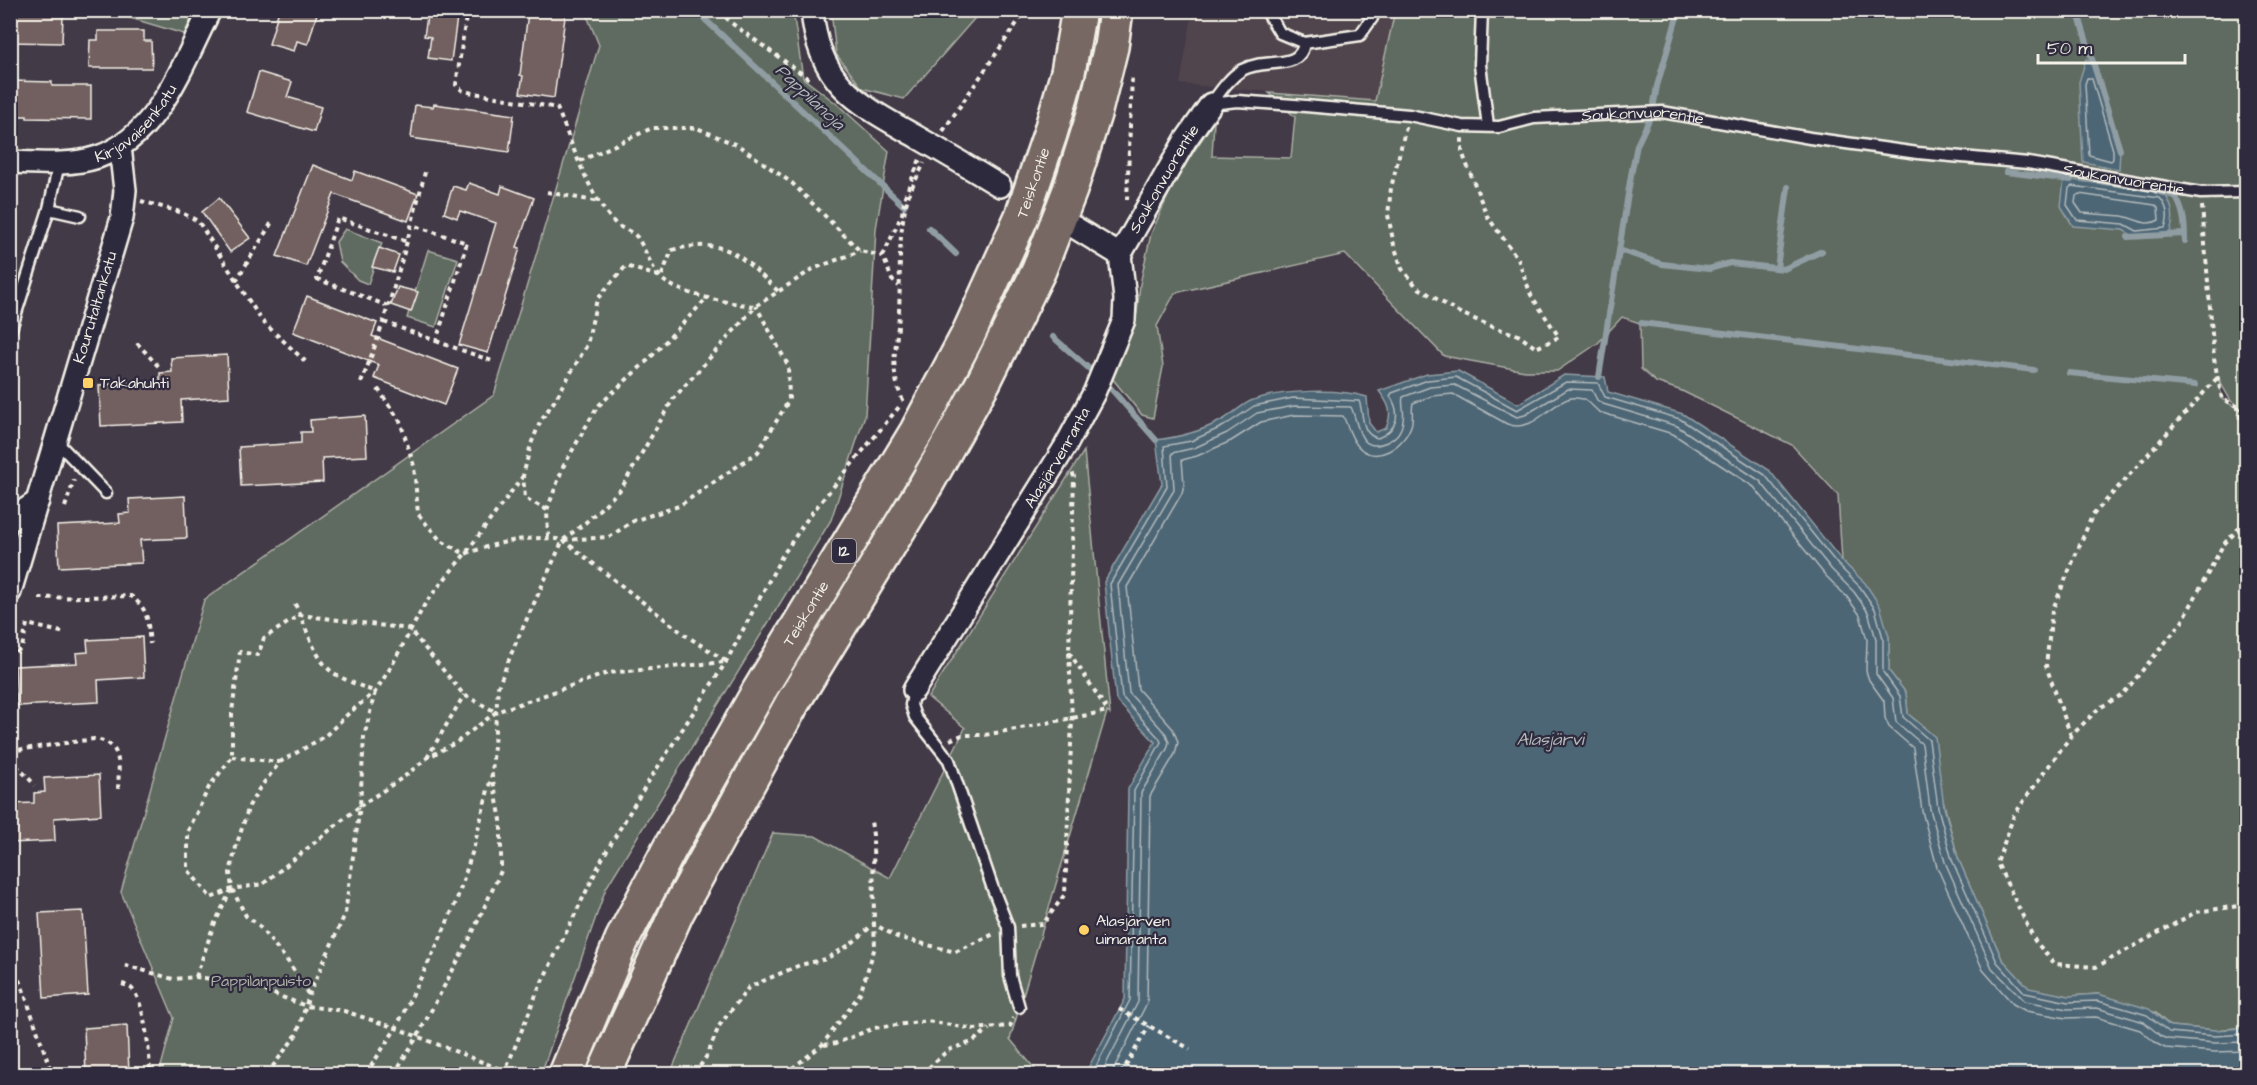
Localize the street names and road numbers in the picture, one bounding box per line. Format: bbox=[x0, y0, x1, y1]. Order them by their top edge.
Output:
street label: Kirjavaisenkatu bbox=[92, 80, 182, 168]
street label: Soukonvuorentie bbox=[1581, 101, 1706, 130]
street label: Soukonvuorentie bbox=[1124, 120, 1205, 237]
street label: Teiskontie bbox=[1011, 144, 1056, 221]
street label: Soukonvuorentie bbox=[2061, 158, 2186, 201]
street label: Kourutaltankatu bbox=[68, 249, 122, 366]
street label: Alasjärvenranta bbox=[1019, 403, 1095, 512]
road number: 12 bbox=[832, 539, 856, 563]
street label: Teiskontie bbox=[778, 576, 835, 651]

